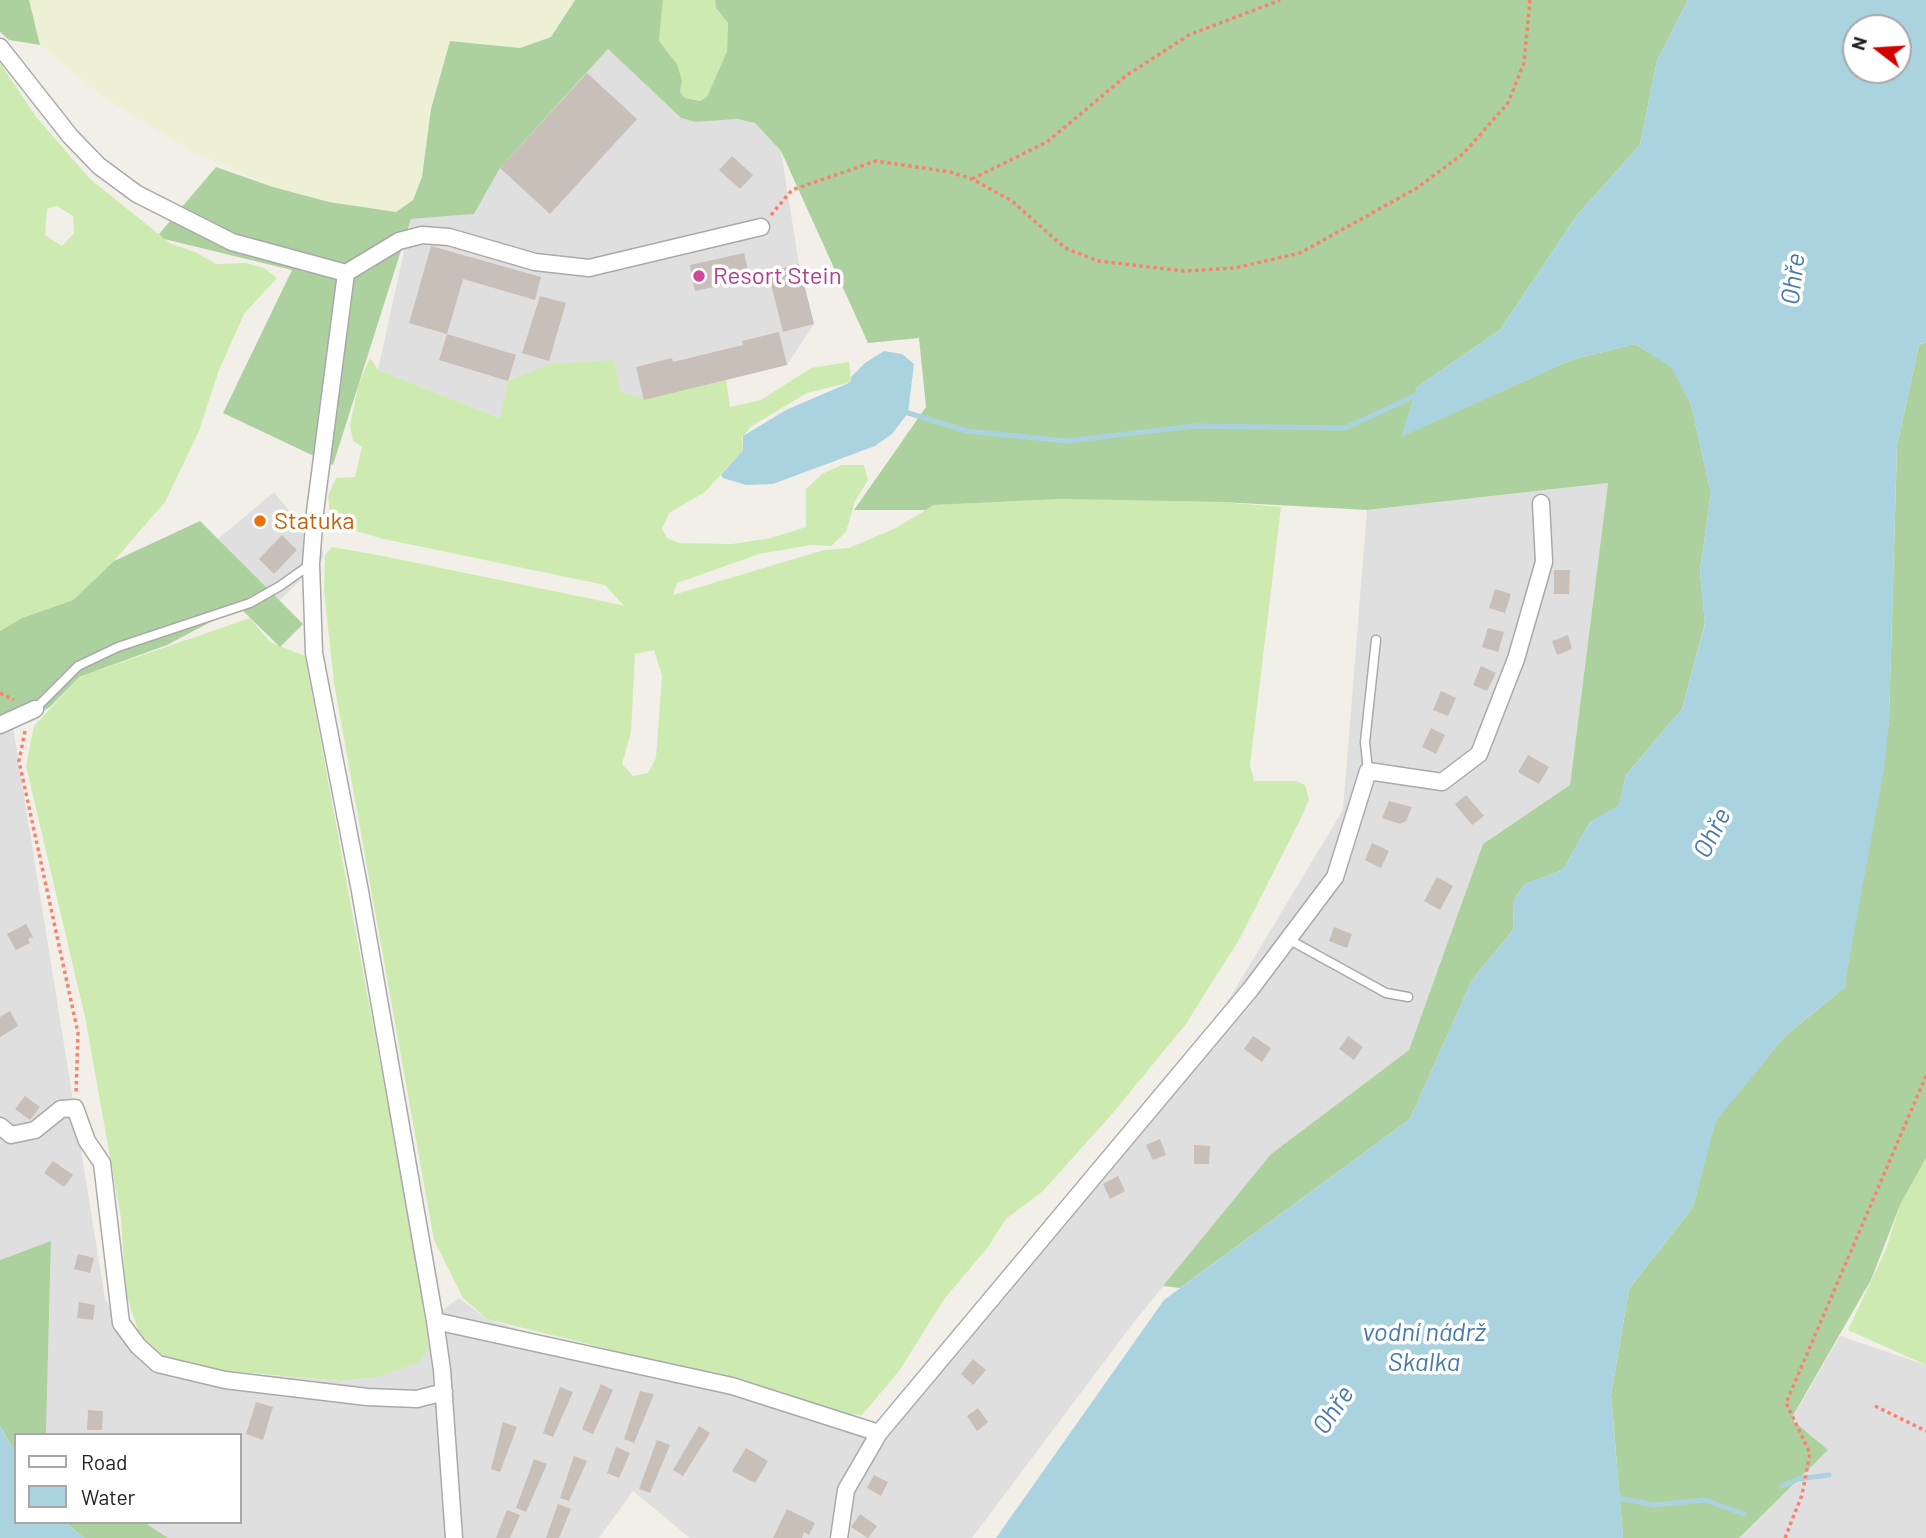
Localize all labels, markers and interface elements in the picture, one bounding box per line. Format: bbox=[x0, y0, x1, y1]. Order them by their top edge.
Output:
north arrow bbox=[1842, 14, 1912, 84]
text: N bbox=[1846, 34, 1871, 53]
water label: Ohře bbox=[1774, 251, 1812, 307]
place label: Resort Stein bbox=[713, 262, 842, 290]
marker: Resort Stein bbox=[691, 268, 707, 284]
place label: Statuka bbox=[274, 507, 355, 535]
marker: Statuka bbox=[252, 513, 268, 529]
water label: Ohře bbox=[1686, 803, 1738, 863]
water label: vodní nádrž Skalka bbox=[1362, 1316, 1486, 1378]
water label: Ohře bbox=[1306, 1380, 1360, 1440]
legend bbox=[14, 1433, 242, 1524]
text: Road bbox=[81, 1449, 127, 1474]
text: Water bbox=[81, 1484, 135, 1509]

